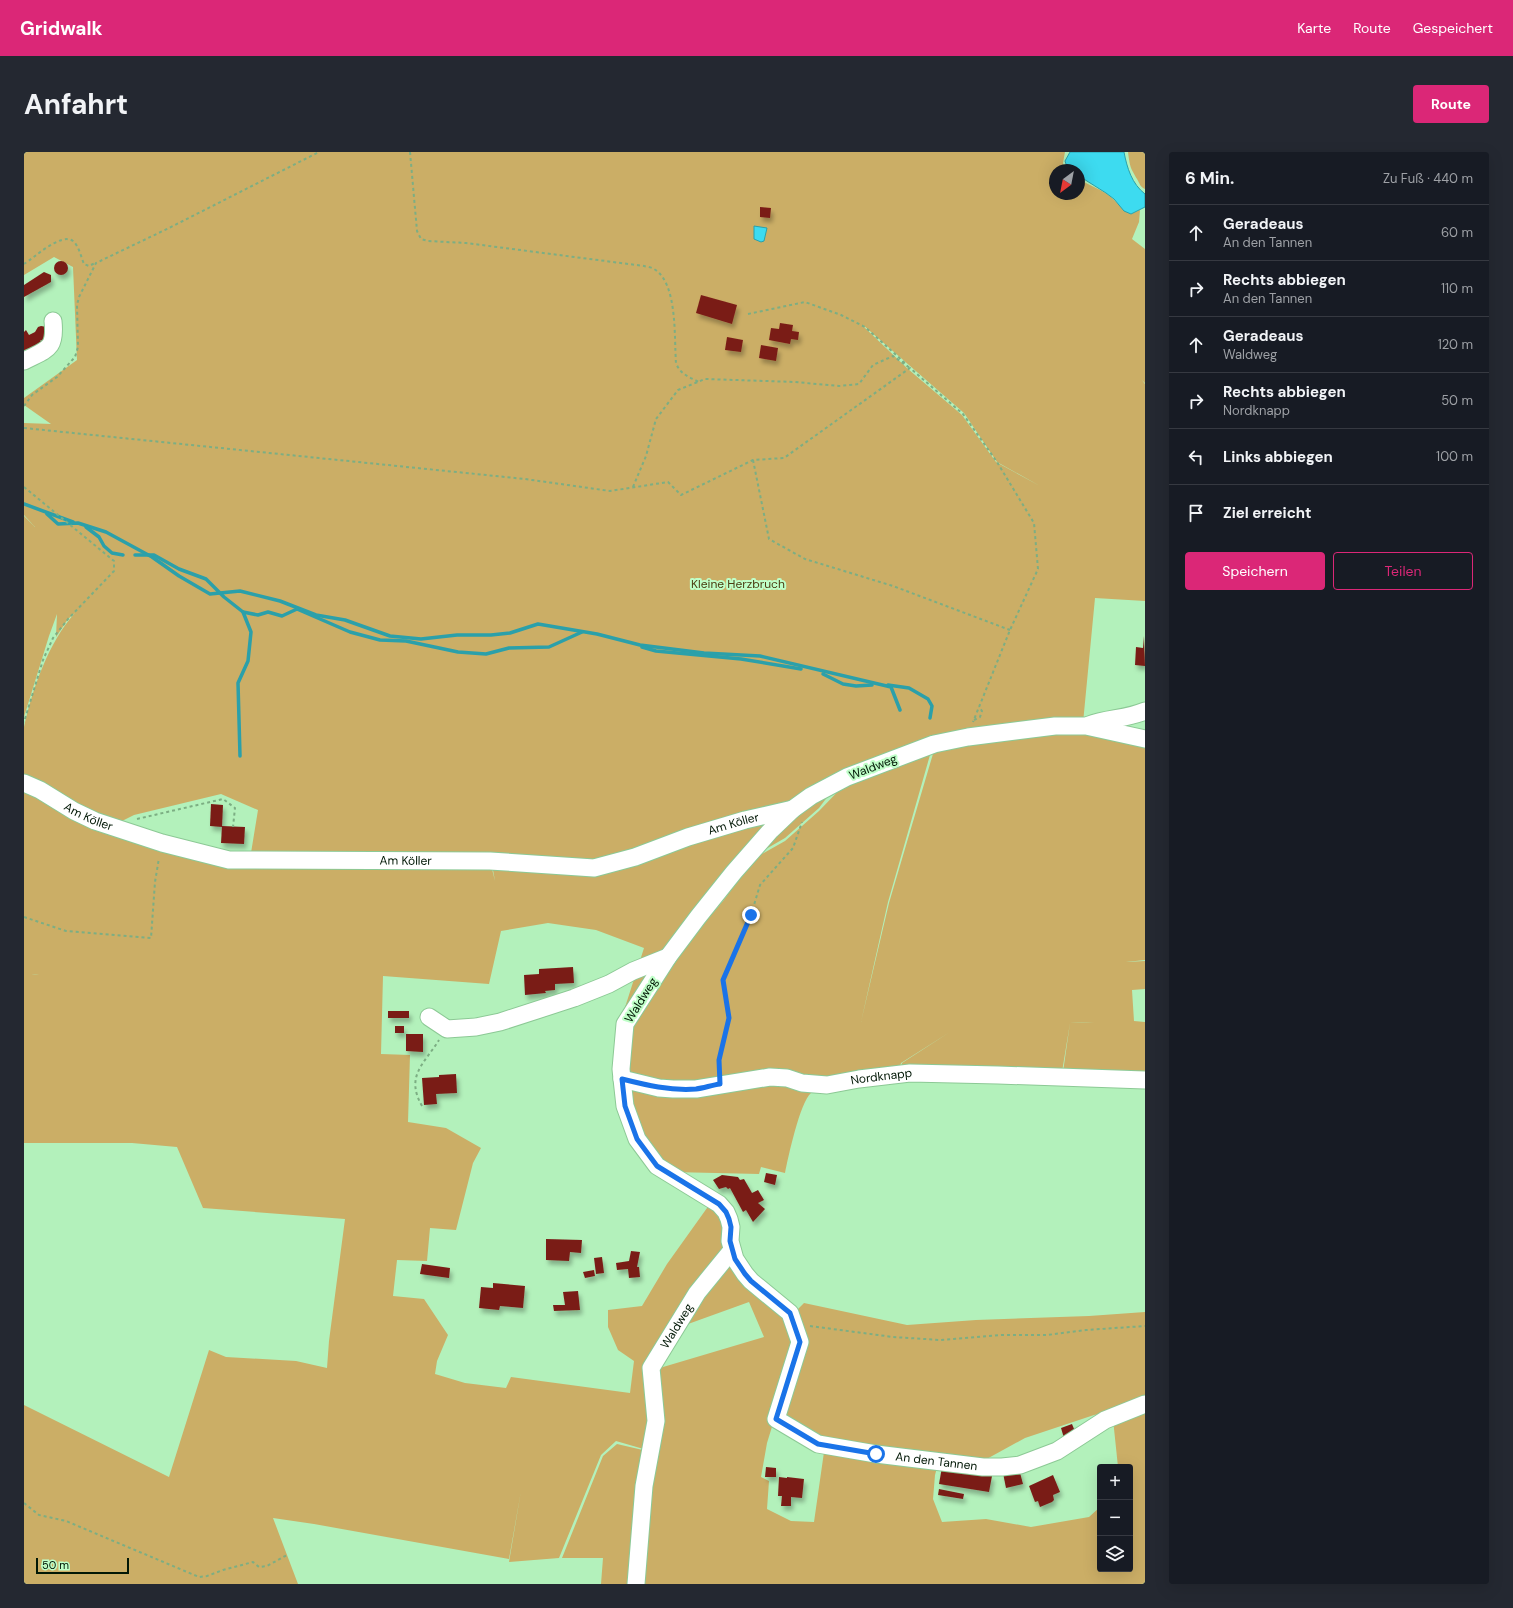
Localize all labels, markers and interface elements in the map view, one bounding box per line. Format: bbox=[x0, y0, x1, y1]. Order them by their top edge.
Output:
text: Gridwalk bbox=[20, 16, 102, 41]
text: Karte bbox=[1297, 19, 1331, 37]
text: Route bbox=[1353, 19, 1391, 37]
text: Gespeichert bbox=[1413, 19, 1493, 37]
button: Route bbox=[1413, 85, 1489, 123]
text: Anfahrt bbox=[24, 86, 128, 123]
north arrow bbox=[1049, 164, 1085, 200]
text: 6 Min. bbox=[1185, 167, 1234, 189]
text: Zu Fuß · 440 m bbox=[1383, 170, 1473, 187]
text: Geradeaus bbox=[1223, 214, 1304, 234]
icon: ahead bbox=[1185, 222, 1207, 244]
text: 60 m bbox=[1441, 224, 1473, 241]
text: An den Tannen bbox=[1223, 234, 1312, 251]
text: Rechts abbiegen bbox=[1223, 270, 1346, 290]
icon: right bbox=[1185, 278, 1207, 300]
text: 110 m bbox=[1441, 280, 1473, 297]
text: An den Tannen bbox=[1223, 290, 1312, 307]
text: Geradeaus bbox=[1223, 326, 1304, 346]
icon: ahead bbox=[1185, 334, 1207, 356]
text: 120 m bbox=[1438, 336, 1473, 353]
text: Waldweg bbox=[1223, 346, 1277, 363]
text: Rechts abbiegen bbox=[1223, 382, 1346, 402]
icon: right bbox=[1185, 390, 1207, 412]
text: 50 m bbox=[1441, 392, 1473, 409]
text: Nordknapp bbox=[1223, 402, 1290, 419]
icon: left bbox=[1185, 446, 1207, 468]
text: Links abbiegen bbox=[1223, 447, 1333, 467]
text: 100 m bbox=[1436, 448, 1473, 465]
icon: arrive bbox=[1185, 502, 1207, 524]
text: Ziel erreicht bbox=[1223, 503, 1312, 523]
button: Speichern bbox=[1185, 552, 1325, 590]
button: Teilen bbox=[1333, 552, 1473, 590]
park label: Kleine Herzbruch bbox=[691, 576, 785, 592]
street label: Waldweg bbox=[847, 750, 900, 783]
street label: Am Köller bbox=[61, 799, 116, 835]
street label: Am Köller bbox=[706, 809, 761, 839]
street label: Am Köller bbox=[379, 853, 432, 869]
route end bbox=[742, 906, 760, 924]
street label: Waldweg bbox=[621, 974, 661, 1026]
street label: Nordknapp bbox=[849, 1065, 913, 1088]
street label: Waldweg bbox=[657, 1300, 697, 1352]
route start bbox=[867, 1445, 885, 1463]
street label: An den Tannen bbox=[894, 1448, 978, 1474]
map controls bbox=[1097, 1464, 1133, 1572]
button: + bbox=[1097, 1464, 1133, 1500]
button: − bbox=[1097, 1500, 1133, 1536]
button: layers bbox=[1097, 1536, 1133, 1572]
scale bar bbox=[36, 1556, 129, 1575]
text: 50 m bbox=[42, 1558, 69, 1572]

